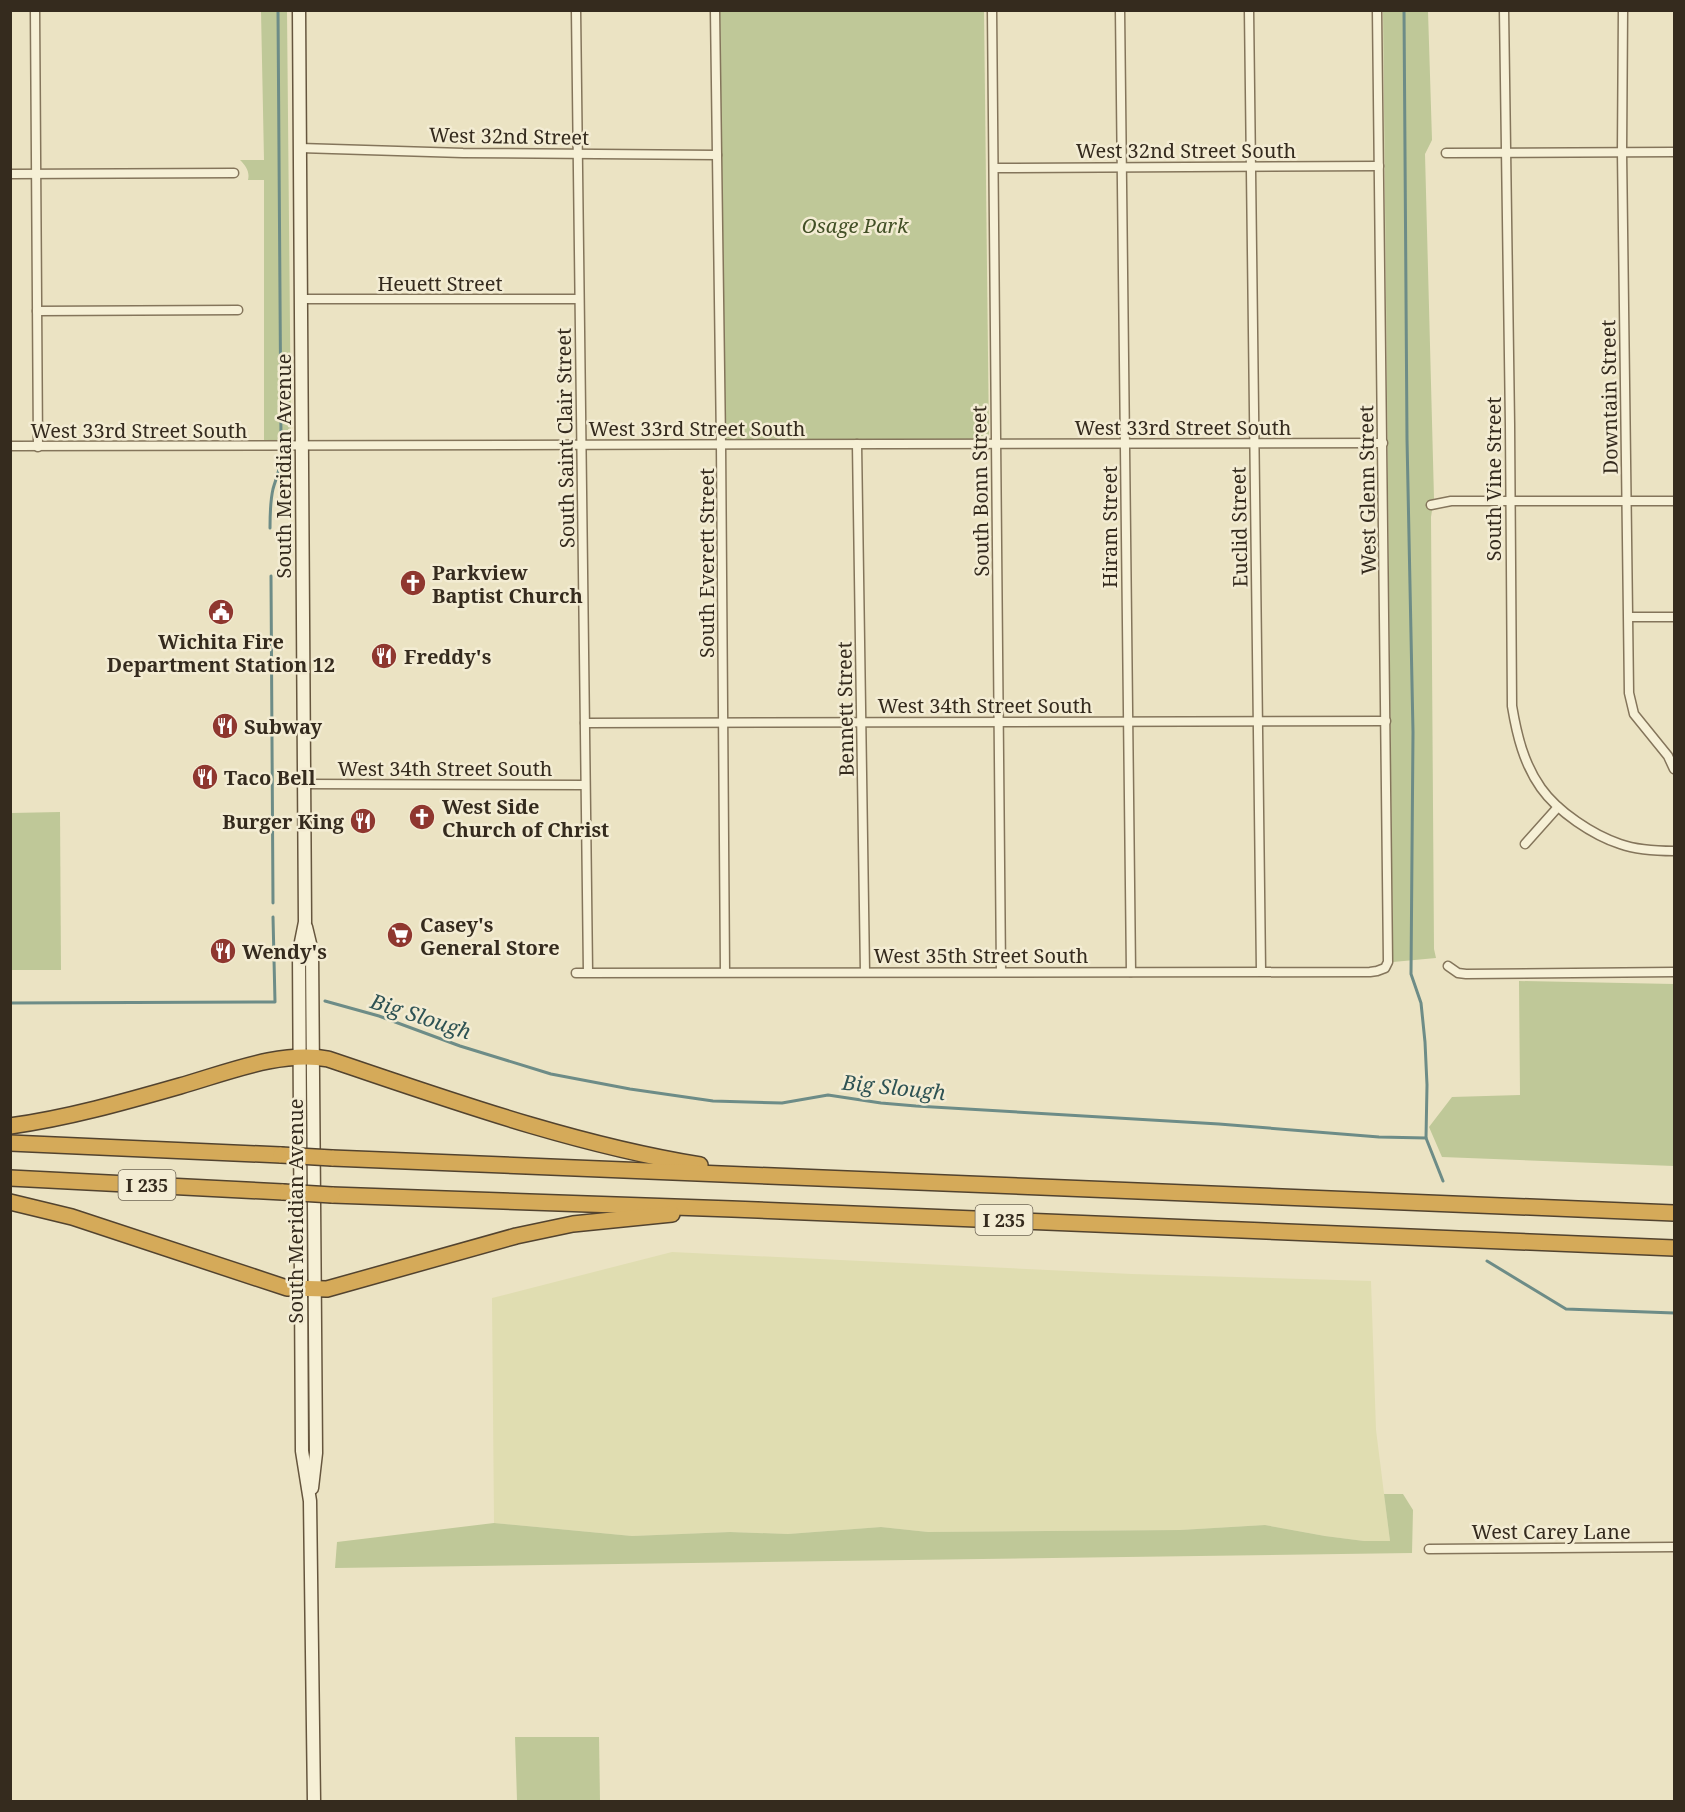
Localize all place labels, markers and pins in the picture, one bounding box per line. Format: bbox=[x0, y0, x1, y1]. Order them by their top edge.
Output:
place label: Parkview Baptist Church bbox=[432, 559, 583, 609]
church icon: Parkview Baptist Church bbox=[398, 568, 428, 598]
public building icon: Wichita Fire Department Station 12 bbox=[206, 597, 236, 627]
place label: Wichita Fire Department Station 12 bbox=[107, 628, 335, 678]
restaurant icon: Freddy's bbox=[369, 641, 399, 671]
place label: Freddy's bbox=[404, 643, 491, 670]
restaurant icon: Subway bbox=[210, 711, 240, 741]
place label: Subway bbox=[244, 713, 323, 740]
restaurant icon: Taco Bell bbox=[190, 762, 220, 792]
place label: Taco Bell bbox=[224, 764, 315, 791]
place label: West Side Church of Christ bbox=[442, 793, 609, 843]
church icon: West Side Church of Christ bbox=[407, 802, 437, 832]
restaurant icon: Burger King bbox=[348, 806, 378, 836]
place label: Burger King bbox=[222, 808, 345, 835]
place label: Casey's General Store bbox=[420, 911, 560, 961]
supermarket icon: Casey's General Store bbox=[385, 920, 415, 950]
restaurant icon: Wendy's bbox=[208, 936, 238, 966]
place label: Wendy's bbox=[242, 938, 327, 965]

